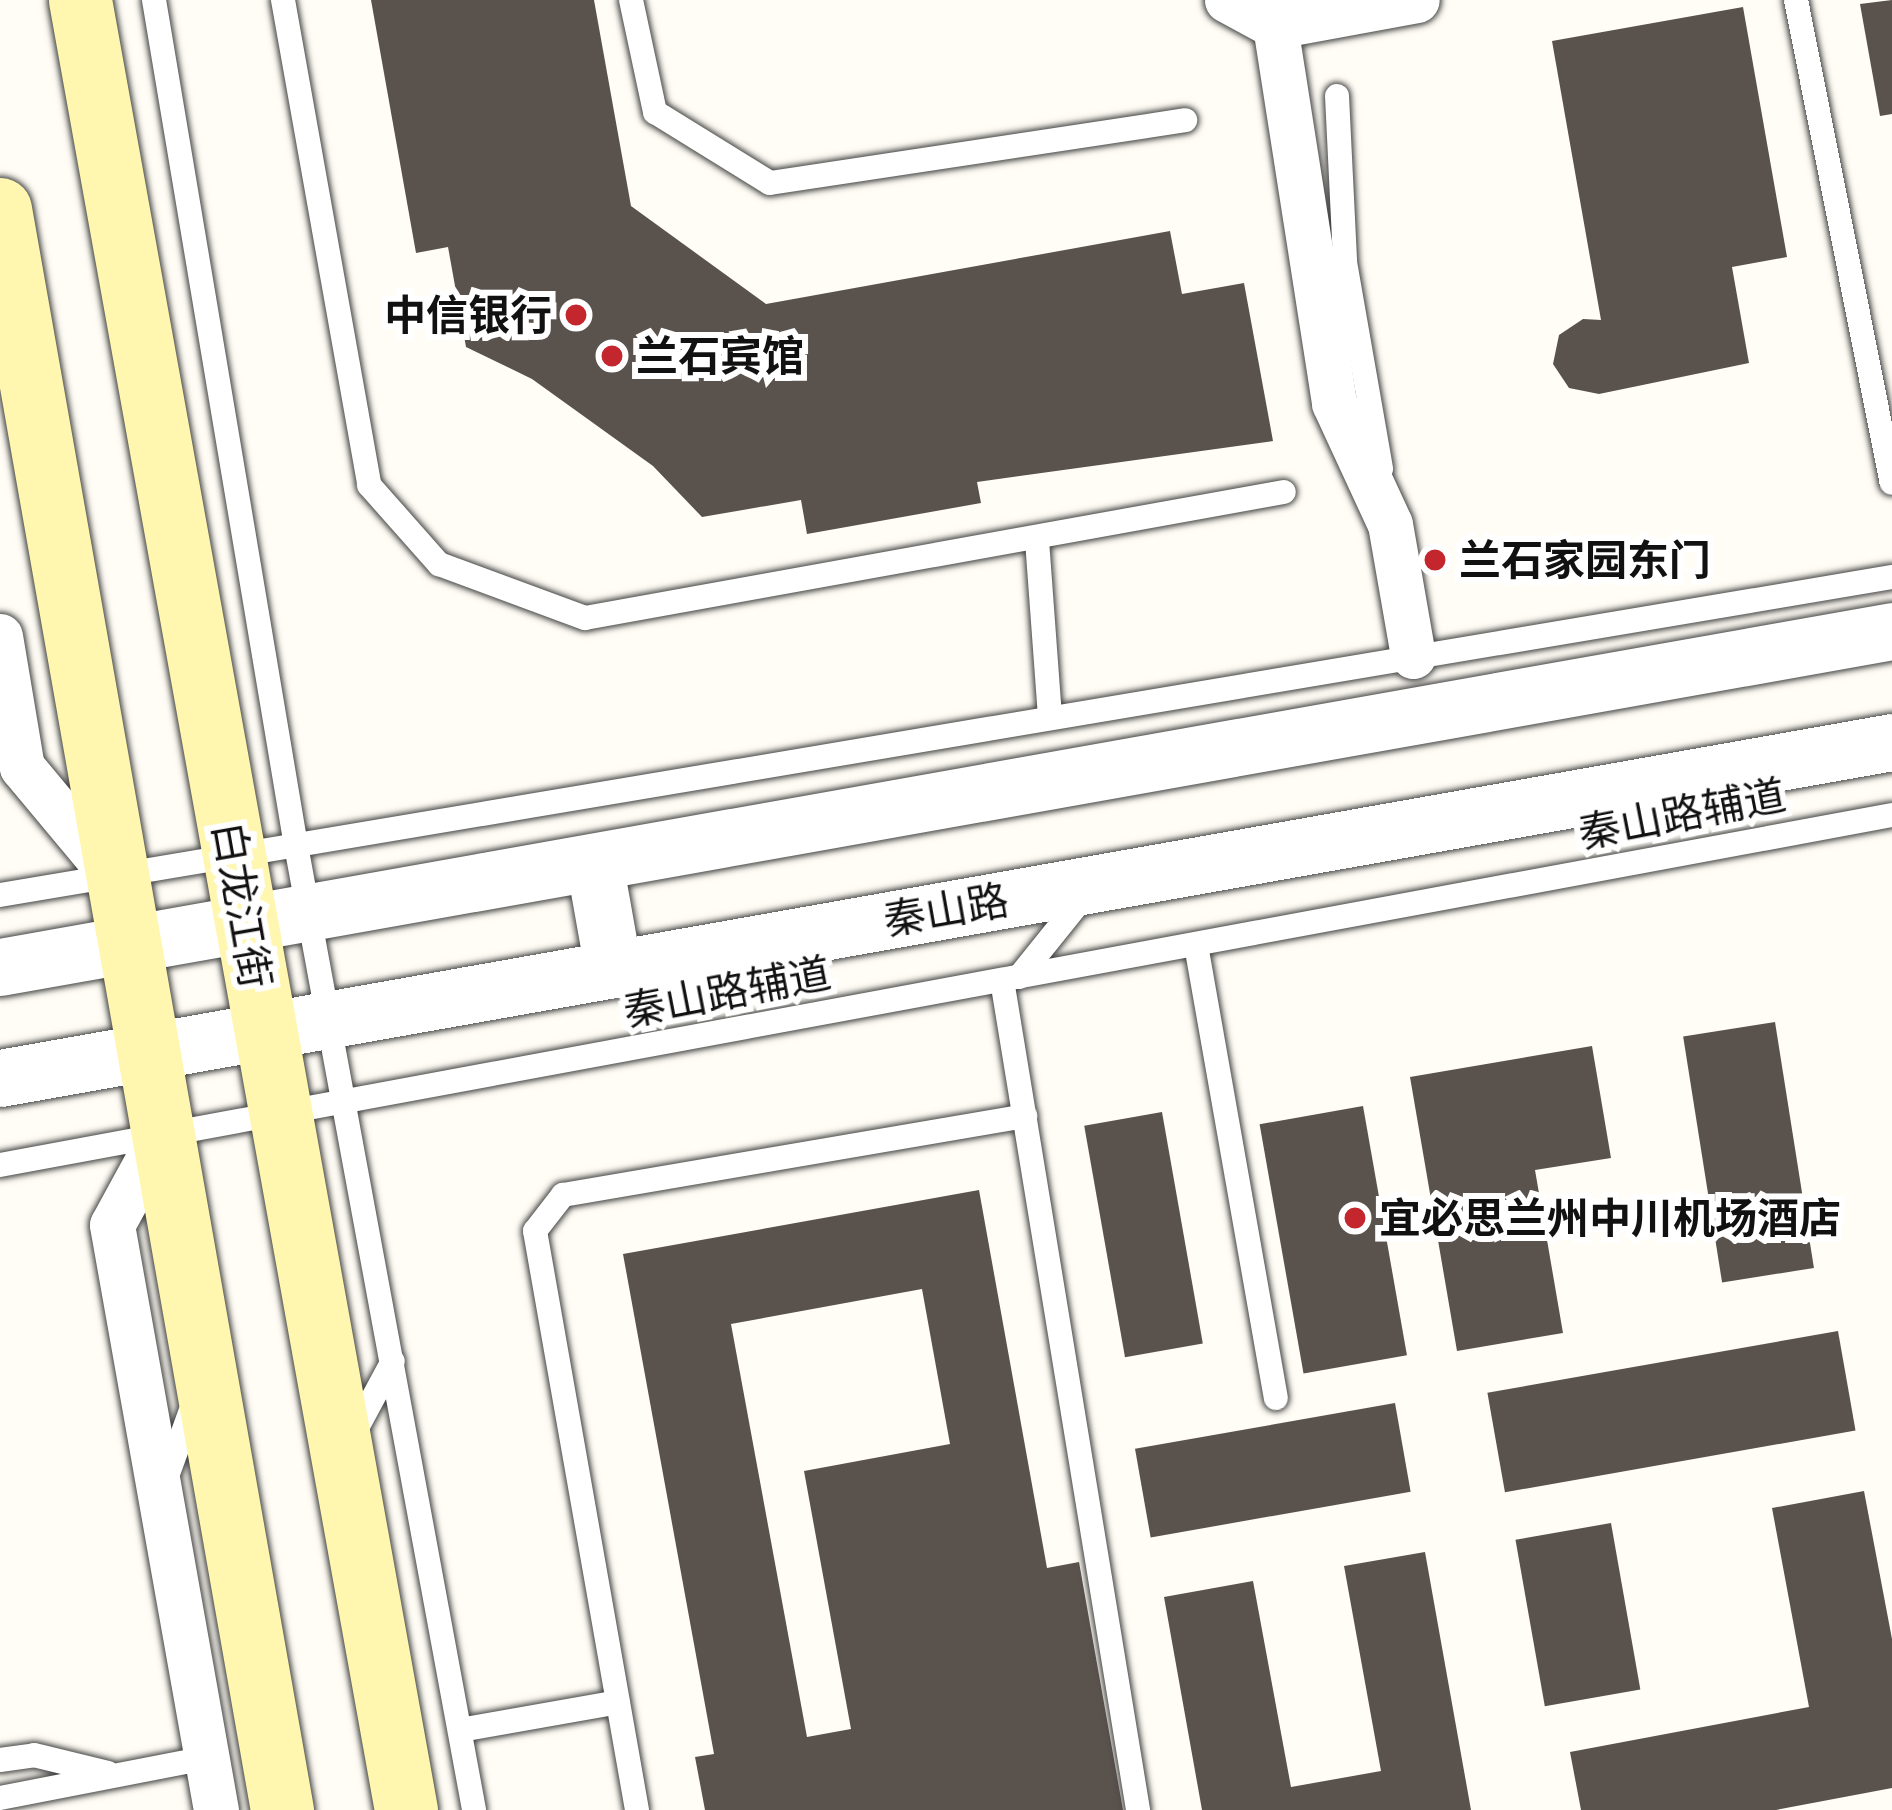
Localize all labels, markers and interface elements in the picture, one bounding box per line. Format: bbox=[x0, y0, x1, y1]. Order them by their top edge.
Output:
place label: 中信银行 bbox=[384, 290, 552, 340]
marker: 中信银行 bbox=[563, 302, 589, 328]
place label: 兰石宾馆 bbox=[636, 331, 804, 381]
marker: 兰石宾馆 bbox=[599, 343, 625, 369]
place label: 兰石家园东门 bbox=[1459, 535, 1711, 585]
marker: 兰石家园东门 bbox=[1422, 547, 1448, 573]
street label: 秦山路辅道 bbox=[1574, 769, 1790, 859]
street label: 白龙江街 bbox=[203, 818, 281, 992]
street label: 秦山路 bbox=[880, 874, 1012, 946]
street label: 秦山路辅道 bbox=[619, 947, 835, 1037]
place label: 宜必思兰州中川机场酒店 bbox=[1379, 1193, 1841, 1243]
marker: 宜必思兰州中川机场酒店 bbox=[1342, 1205, 1368, 1231]

